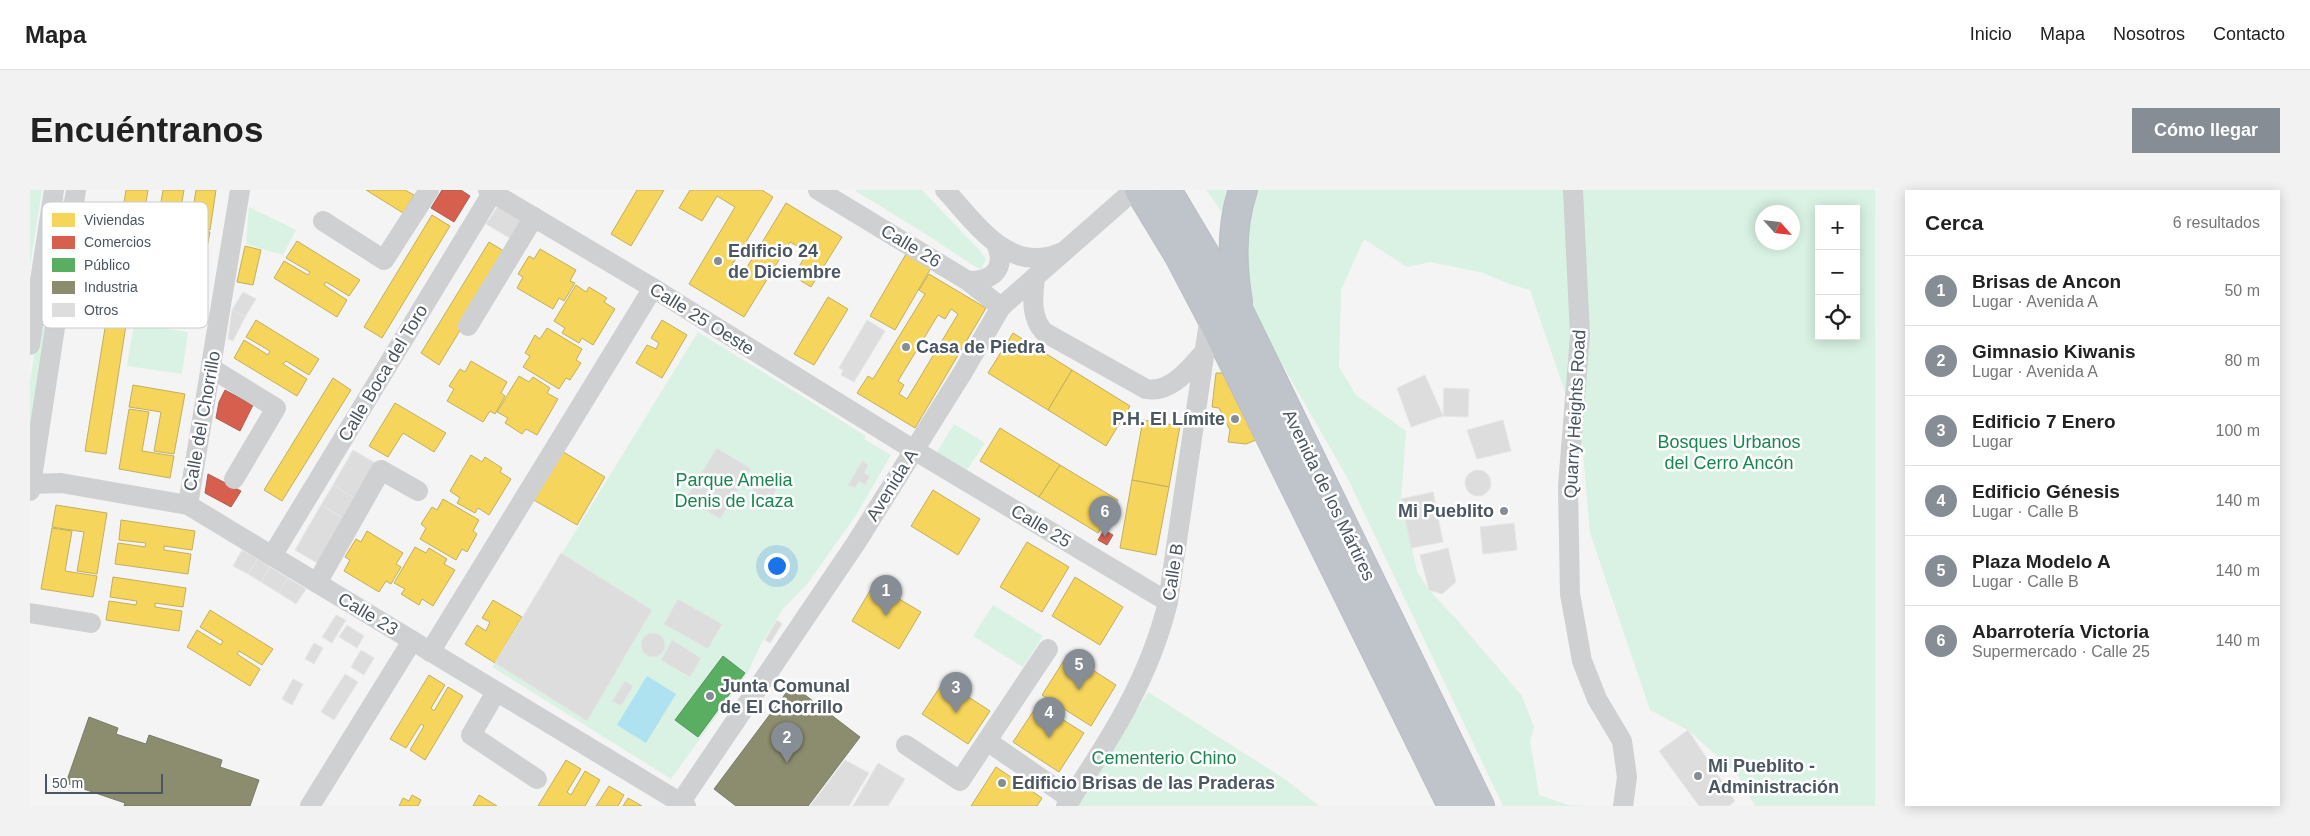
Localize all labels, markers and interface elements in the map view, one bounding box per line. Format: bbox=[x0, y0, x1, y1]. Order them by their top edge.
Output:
text: Mapa bbox=[25, 21, 86, 48]
text: Inicio bbox=[1970, 24, 2012, 44]
text: Mapa bbox=[2040, 24, 2085, 44]
text: Nosotros bbox=[2113, 24, 2185, 44]
text: Contacto bbox=[2213, 24, 2285, 44]
button: Cómo llegar bbox=[2132, 108, 2280, 153]
text: Encuéntranos bbox=[30, 110, 263, 149]
legend bbox=[42, 202, 208, 328]
north arrow bbox=[1755, 205, 1800, 250]
map controls bbox=[1815, 205, 1860, 340]
button: + bbox=[1815, 205, 1860, 250]
text: Cerca bbox=[1925, 211, 1983, 234]
text: Viviendas bbox=[84, 212, 144, 228]
text: 6 resultados bbox=[2173, 214, 2260, 231]
street label: Calle 26 bbox=[878, 220, 944, 272]
text: Comercios bbox=[84, 234, 151, 250]
place label: Edificio 24 de Diciembre bbox=[728, 241, 841, 282]
button: − bbox=[1815, 250, 1860, 295]
marker: Edificio 24 de Diciembre bbox=[712, 255, 724, 267]
text: Público bbox=[84, 257, 130, 273]
text: Brisas de Ancon bbox=[1972, 271, 2121, 292]
text: Industria bbox=[84, 279, 138, 295]
street label: Calle 25 Oeste bbox=[646, 279, 758, 359]
text: 1 bbox=[1937, 282, 1945, 299]
text: 50 m bbox=[2224, 282, 2260, 299]
text: Lugar · Avenida A bbox=[1972, 293, 2098, 310]
button: locate bbox=[1815, 295, 1860, 340]
street label: Calle Boca del Toro bbox=[334, 301, 432, 445]
text: Otros bbox=[84, 302, 118, 318]
street label: Quarry Heights Road bbox=[1561, 329, 1589, 499]
place label: Casa de Piedra bbox=[916, 337, 1046, 357]
marker: Casa de Piedra bbox=[900, 341, 912, 353]
text: Gimnasio Kiwanis bbox=[1972, 341, 2136, 362]
street label: Calle del Chorrillo bbox=[180, 349, 224, 493]
text: 2 bbox=[1937, 352, 1945, 369]
text: 80 m bbox=[2224, 352, 2260, 369]
text: Lugar · Avenida A bbox=[1972, 363, 2098, 380]
street label: Avenida de los Mártires bbox=[1279, 406, 1379, 584]
place label: P.H. El Límite bbox=[1112, 409, 1225, 429]
text: Edificio 7 Enero bbox=[1972, 411, 2116, 432]
marker: P.H. El Límite bbox=[1229, 413, 1241, 425]
text: 3 bbox=[1937, 422, 1945, 439]
text: 100 m bbox=[2216, 422, 2260, 439]
park label: Bosques Urbanos del Cerro Ancón bbox=[1657, 432, 1801, 473]
text: Lugar bbox=[1972, 433, 2013, 450]
street label: Avenida A bbox=[862, 445, 922, 525]
park label: Parque Amelia Denis de Icaza bbox=[674, 470, 795, 511]
text: Edificio Génesis bbox=[1972, 481, 2120, 502]
text: 4 bbox=[1937, 492, 1945, 509]
text: 140 m bbox=[2216, 492, 2260, 509]
pin: 6 bbox=[1089, 496, 1121, 537]
street label: Calle 25 bbox=[1008, 500, 1074, 552]
place label: Mi Pueblito bbox=[1398, 501, 1494, 521]
text: Lugar · Calle B bbox=[1972, 503, 2079, 520]
marker: Mi Pueblito bbox=[1498, 505, 1510, 517]
street label: Calle B bbox=[1159, 542, 1187, 602]
text: Plaza Modelo A bbox=[1972, 551, 2111, 572]
your location bbox=[764, 553, 790, 579]
text: 5 bbox=[1937, 562, 1945, 579]
text: 140 m bbox=[2216, 562, 2260, 579]
text: Lugar · Calle B bbox=[1972, 573, 2079, 590]
pin: 1 bbox=[870, 575, 902, 616]
street label: Calle 23 bbox=[335, 588, 401, 640]
text: Abarrotería Victoria bbox=[1972, 621, 2149, 642]
text: 6 bbox=[1937, 632, 1945, 649]
text: 140 m bbox=[2216, 632, 2260, 649]
text: Supermercado · Calle 25 bbox=[1972, 643, 2150, 660]
pin: 5 bbox=[1063, 649, 1095, 690]
pin: 3 bbox=[940, 672, 972, 713]
place label: Junta Comunal de El Chorrillo bbox=[720, 676, 850, 717]
marker: Junta Comunal de El Chorrillo bbox=[704, 690, 716, 702]
pin: 4 bbox=[1033, 697, 1065, 738]
pin: 2 bbox=[771, 722, 803, 763]
park label: Cementerio Chino bbox=[1091, 748, 1237, 768]
place label: Mi Pueblito - Administración bbox=[1708, 756, 1839, 797]
marker: Mi Pueblito - Administración bbox=[1692, 770, 1704, 782]
scale bar bbox=[45, 771, 162, 794]
place label: Edificio Brisas de las Praderas bbox=[1012, 773, 1275, 793]
text: 50 m bbox=[52, 775, 83, 791]
marker: Edificio Brisas de las Praderas bbox=[996, 777, 1008, 789]

